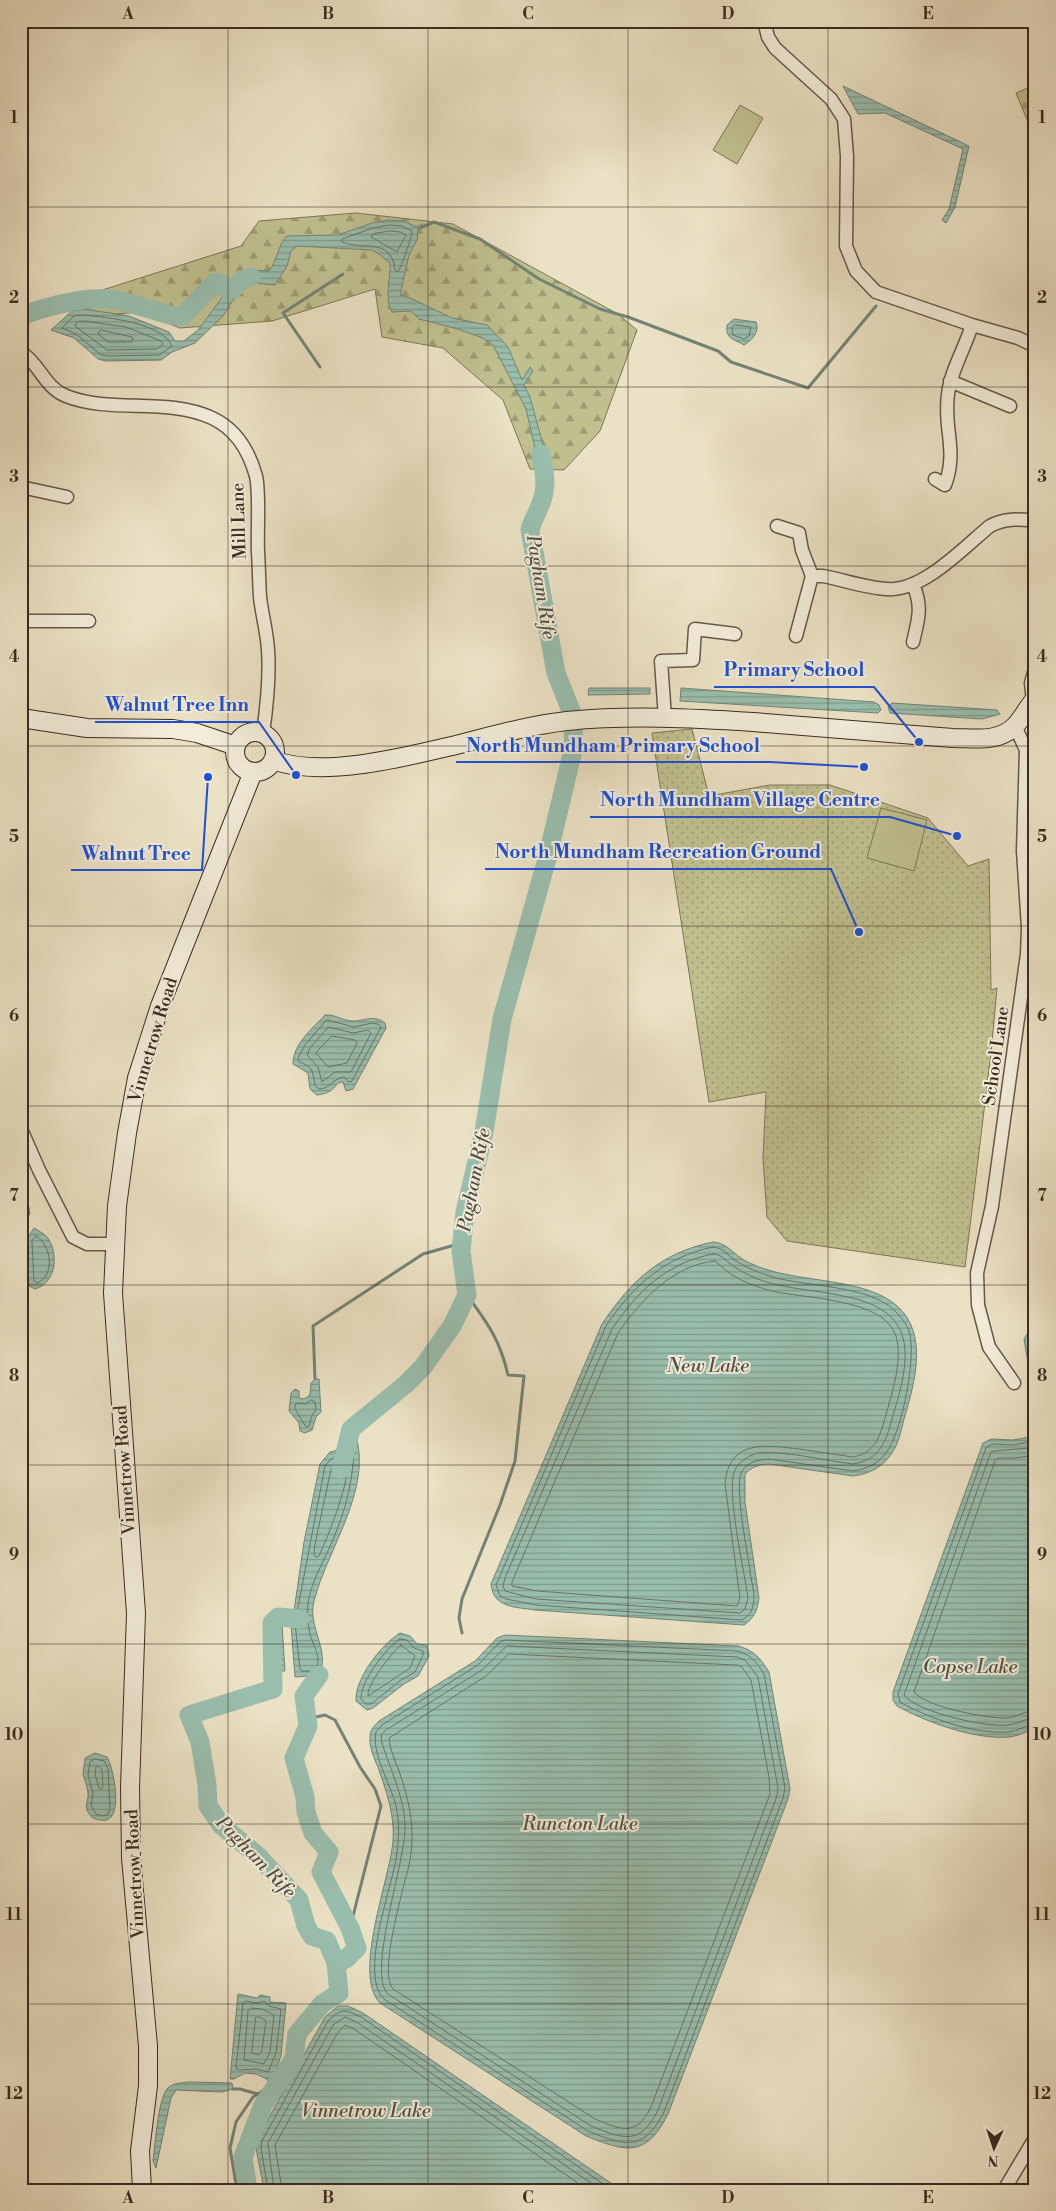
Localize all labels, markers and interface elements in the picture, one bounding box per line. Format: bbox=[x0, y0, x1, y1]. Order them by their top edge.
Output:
text: A bbox=[121, 4, 134, 24]
text: B bbox=[322, 4, 334, 24]
text: C bbox=[522, 4, 534, 24]
text: D bbox=[722, 4, 735, 24]
text: E bbox=[922, 4, 934, 24]
text: 1 bbox=[10, 108, 18, 128]
text: 1 bbox=[1038, 108, 1046, 128]
text: 2 bbox=[9, 288, 19, 308]
text: 2 bbox=[1037, 288, 1047, 308]
text: 3 bbox=[9, 467, 19, 487]
text: 3 bbox=[1037, 467, 1047, 487]
street label: Mill Lane bbox=[226, 482, 252, 560]
water label: Pagham Rife bbox=[521, 532, 561, 641]
text: 4 bbox=[9, 647, 20, 667]
text: 4 bbox=[1037, 647, 1048, 667]
callout: Primary School bbox=[714, 653, 874, 687]
text: Primary School bbox=[724, 658, 864, 682]
callout: Walnut Tree Inn bbox=[95, 688, 259, 722]
text: Walnut Tree Inn bbox=[104, 693, 249, 717]
callout: North Mundham Primary School bbox=[456, 728, 770, 762]
text: North Mundham Primary School bbox=[466, 734, 760, 758]
callout: North Mundham Village Centre bbox=[590, 783, 890, 817]
text: North Mundham Village Centre bbox=[600, 788, 880, 812]
text: 5 bbox=[9, 827, 19, 847]
text: 5 bbox=[1037, 827, 1047, 847]
callout: North Mundham Recreation Ground bbox=[485, 835, 831, 869]
callout: Walnut Tree bbox=[71, 836, 202, 870]
text: North Mundham Recreation Ground bbox=[495, 840, 821, 864]
text: Walnut Tree bbox=[80, 842, 191, 866]
street label: Vinnetrow Road bbox=[123, 974, 183, 1106]
street label: School Lane bbox=[978, 1005, 1014, 1107]
text: 6 bbox=[9, 1006, 19, 1026]
text: 6 bbox=[1037, 1006, 1047, 1026]
water label: Pagham Rife bbox=[452, 1126, 496, 1235]
text: 7 bbox=[9, 1186, 19, 1206]
text: 7 bbox=[1037, 1186, 1047, 1206]
water label: New Lake bbox=[666, 1354, 749, 1378]
text: 8 bbox=[9, 1366, 19, 1386]
text: 8 bbox=[1037, 1366, 1047, 1386]
street label: Vinnetrow Road bbox=[109, 1404, 141, 1537]
text: 9 bbox=[9, 1545, 19, 1565]
text: 9 bbox=[1037, 1545, 1047, 1565]
water label: Copse Lake bbox=[923, 1655, 1017, 1679]
text: 10 bbox=[5, 1725, 23, 1745]
text: 10 bbox=[1033, 1725, 1051, 1745]
street label: Vinnetrow Road bbox=[120, 1808, 150, 1940]
water label: Pagham Rife bbox=[210, 1810, 301, 1903]
water label: Runcton Lake bbox=[521, 1812, 638, 1836]
text: 11 bbox=[6, 1905, 22, 1925]
text: 11 bbox=[1034, 1905, 1050, 1925]
text: 12 bbox=[5, 2084, 23, 2104]
text: 12 bbox=[1033, 2084, 1051, 2104]
water label: Vinnetrow Lake bbox=[301, 2099, 431, 2123]
north arrow bbox=[968, 2124, 1018, 2174]
text: N bbox=[987, 2151, 999, 2169]
text: A bbox=[121, 2188, 134, 2208]
text: B bbox=[322, 2188, 334, 2208]
text: C bbox=[522, 2188, 534, 2208]
text: D bbox=[722, 2188, 735, 2208]
text: E bbox=[922, 2188, 934, 2208]

